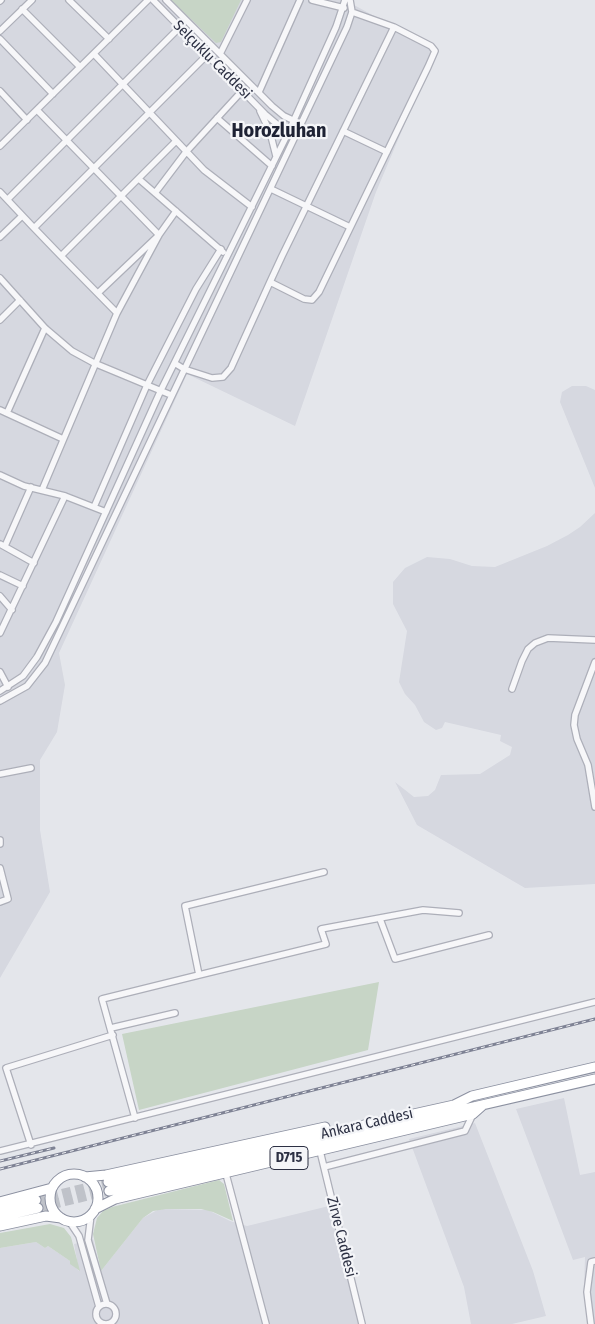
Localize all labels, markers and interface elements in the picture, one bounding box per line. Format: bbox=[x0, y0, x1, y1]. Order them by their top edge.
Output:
street label: Selçuklu Caddesi bbox=[169, 17, 255, 103]
district label: Horozluhan bbox=[231, 119, 327, 143]
street label: Ankara Caddesi bbox=[319, 1105, 415, 1143]
road number: D715 bbox=[270, 1146, 308, 1170]
street label: Zirve Caddesi bbox=[322, 1195, 360, 1279]

